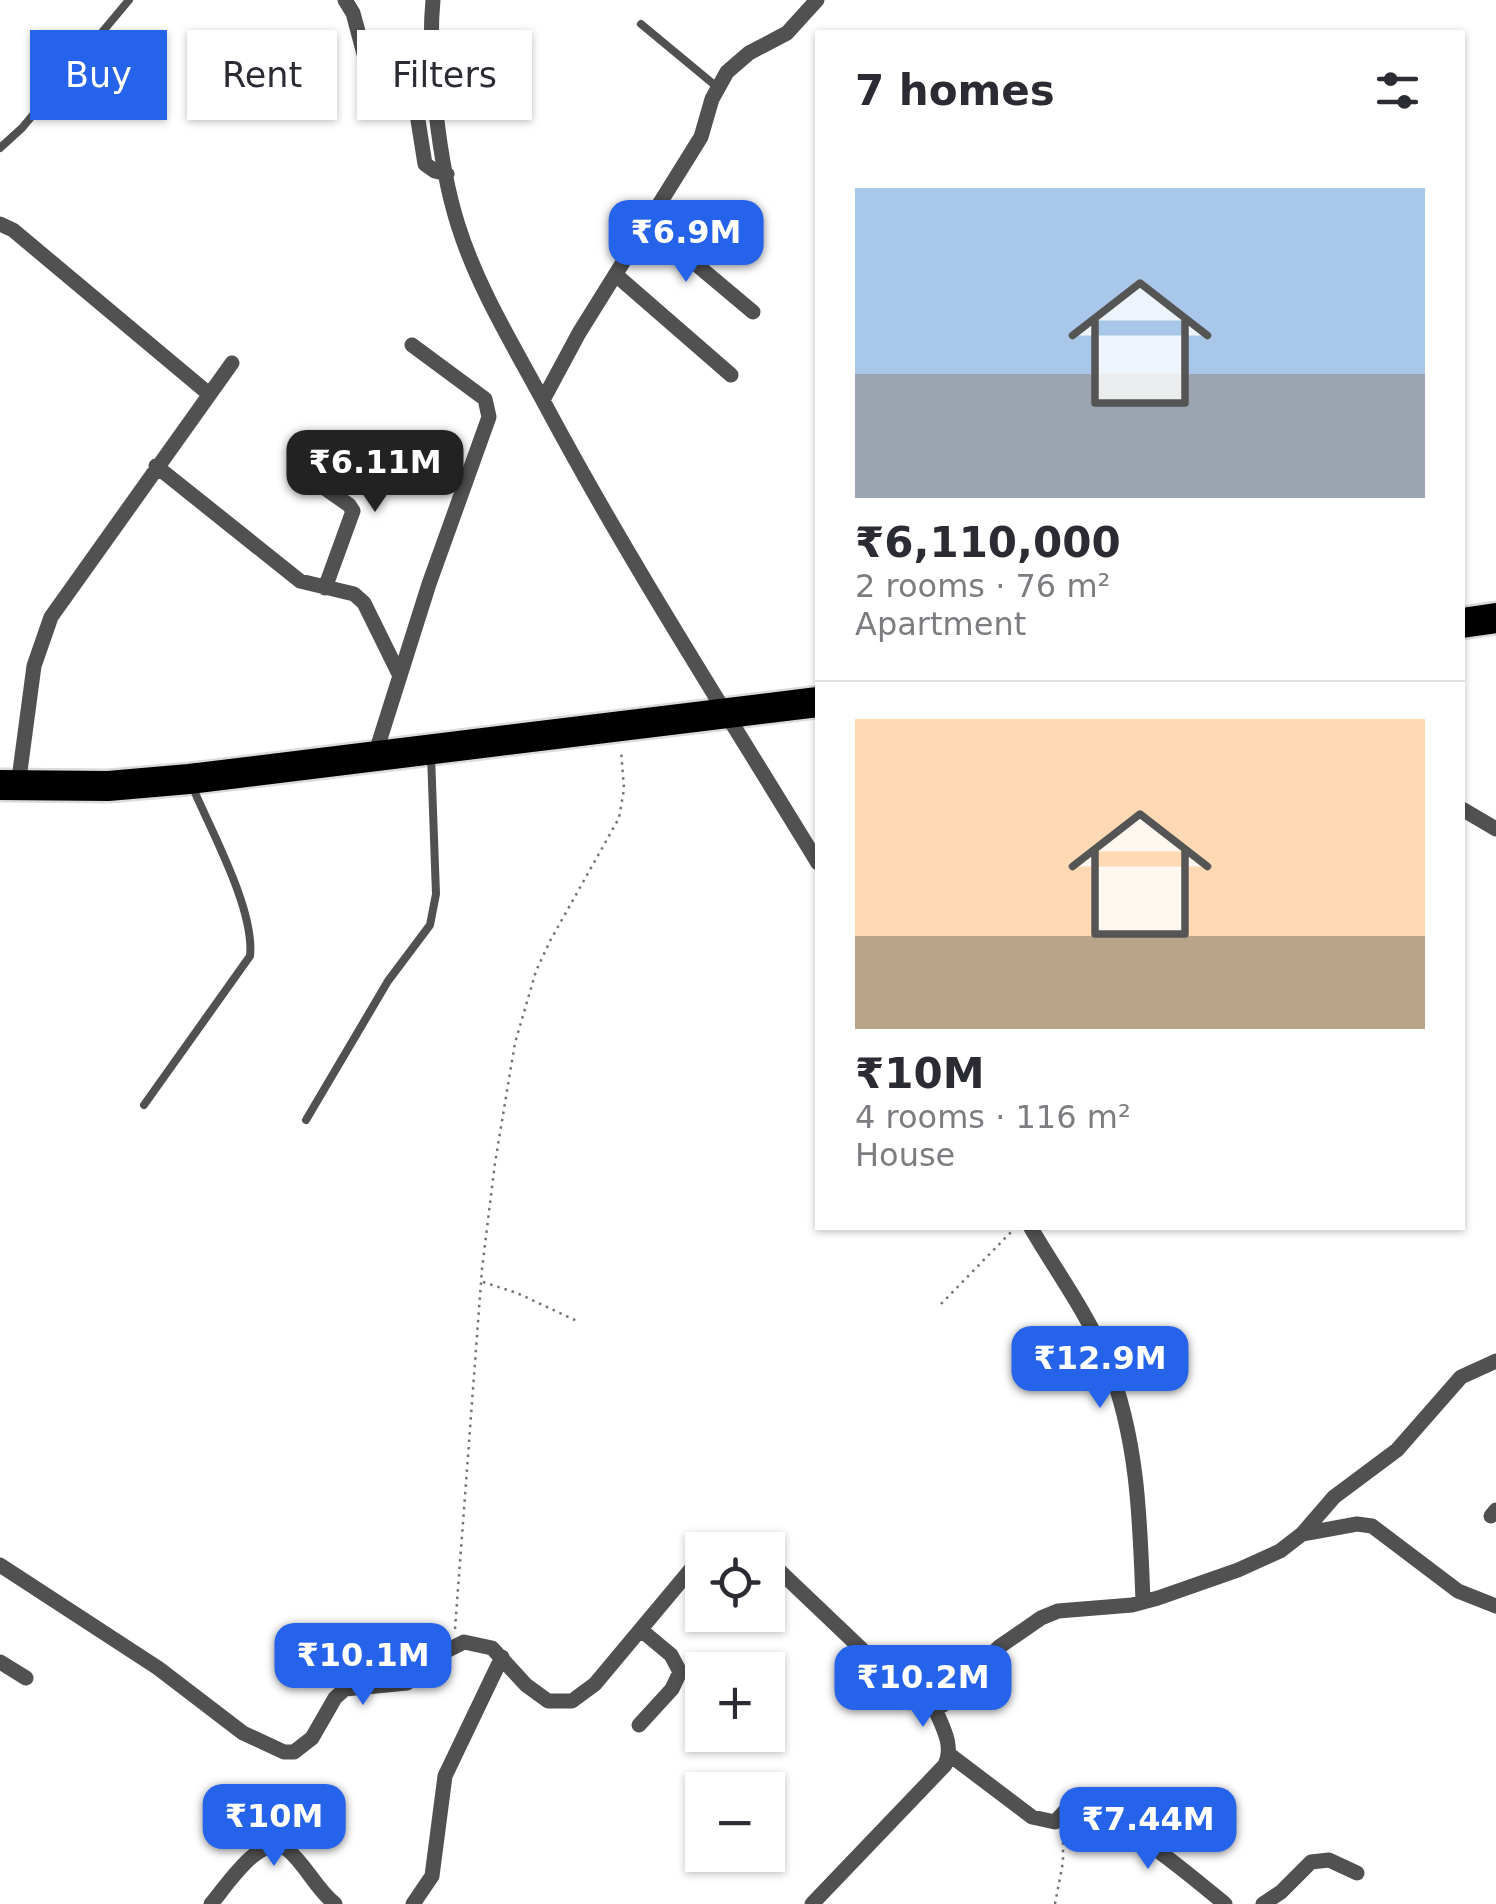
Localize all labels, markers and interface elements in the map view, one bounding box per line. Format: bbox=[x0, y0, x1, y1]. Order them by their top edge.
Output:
chip: Buy bbox=[30, 30, 167, 120]
chip: Rent bbox=[187, 30, 337, 120]
chip: Filters bbox=[357, 30, 532, 120]
icon: filters bbox=[1370, 63, 1425, 118]
text: 7 homes bbox=[855, 66, 1055, 115]
pin: ₹6.9M bbox=[616, 200, 756, 285]
text: ₹6.9M bbox=[631, 213, 741, 251]
icon: home bbox=[1050, 253, 1230, 433]
pin: ₹6.11M bbox=[294, 430, 456, 515]
text: ₹6.11M bbox=[308, 443, 442, 481]
text: ₹6,110,000 bbox=[855, 518, 1121, 567]
text: 2 rooms · 76 m² bbox=[855, 567, 1110, 605]
text: Apartment bbox=[855, 605, 1026, 643]
icon: home bbox=[1050, 784, 1230, 964]
text: ₹10M bbox=[855, 1049, 984, 1098]
text: 4 rooms · 116 m² bbox=[855, 1098, 1131, 1136]
text: House bbox=[855, 1136, 955, 1174]
pin: ₹12.9M bbox=[1019, 1326, 1181, 1411]
text: ₹12.9M bbox=[1033, 1339, 1167, 1377]
map controls bbox=[685, 1532, 785, 1872]
button: locate bbox=[685, 1532, 785, 1632]
pin: ₹10.1M bbox=[282, 1623, 444, 1708]
text: ₹10.1M bbox=[296, 1636, 430, 1674]
pin: ₹10.2M bbox=[842, 1645, 1004, 1730]
button: + bbox=[685, 1652, 785, 1752]
text: ₹10.2M bbox=[856, 1658, 990, 1696]
button: − bbox=[685, 1772, 785, 1872]
pin: ₹10M bbox=[215, 1784, 333, 1869]
pin: ₹7.44M bbox=[1067, 1787, 1229, 1872]
text: ₹10M bbox=[225, 1797, 323, 1835]
text: ₹7.44M bbox=[1081, 1800, 1215, 1838]

